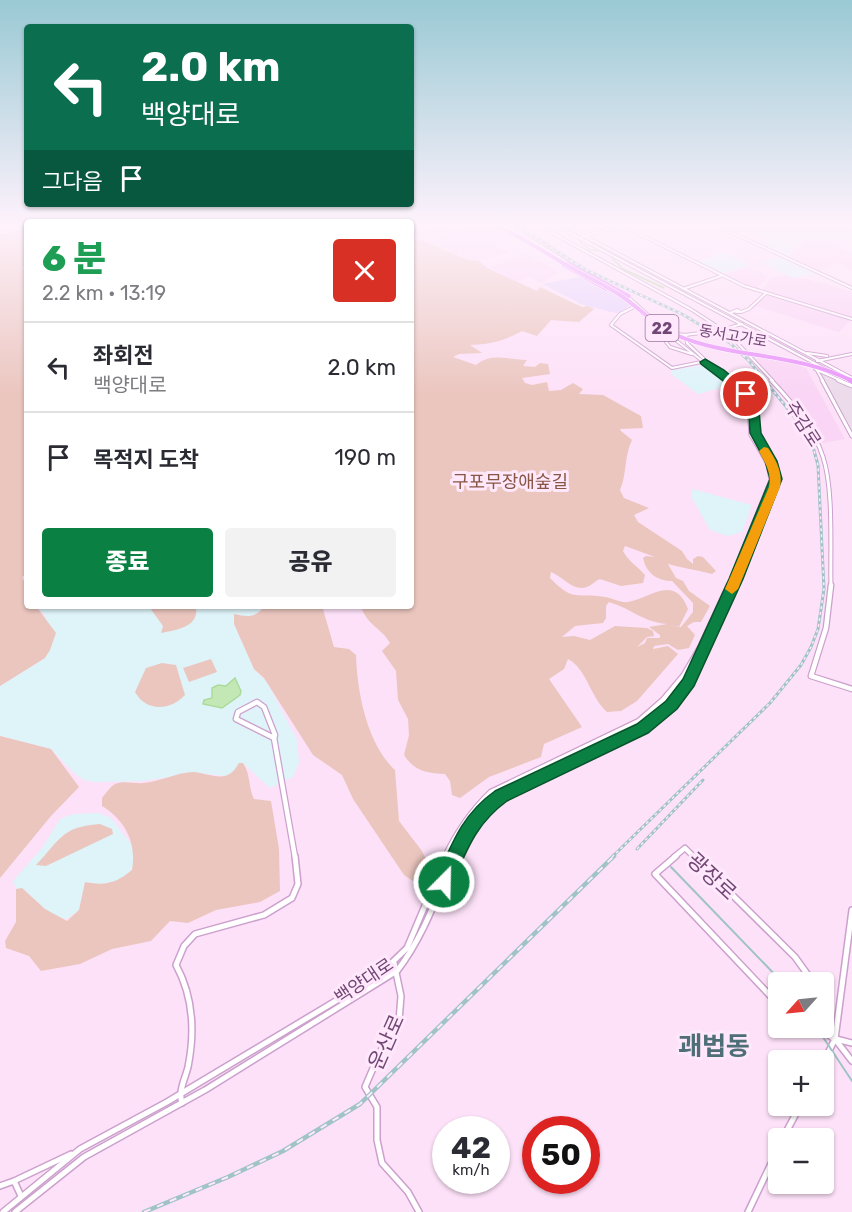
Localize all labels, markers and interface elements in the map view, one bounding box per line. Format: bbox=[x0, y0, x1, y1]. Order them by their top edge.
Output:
text: 2.0 km bbox=[141, 42, 280, 92]
icon: left bbox=[42, 48, 120, 126]
text: 백양대로 bbox=[141, 99, 240, 131]
icon: arrive bbox=[115, 162, 148, 195]
text: 그다음 bbox=[42, 168, 103, 195]
text: 6 분 bbox=[42, 237, 106, 280]
button: close bbox=[333, 239, 396, 302]
text: 2.2 km · 13:19 bbox=[42, 281, 166, 305]
road number: 22 bbox=[646, 315, 678, 341]
street label: 동서고가로 bbox=[697, 321, 769, 351]
text: 좌회전 bbox=[93, 342, 154, 369]
icon: left bbox=[42, 351, 75, 384]
text: 2.0 km bbox=[328, 354, 396, 381]
pin bbox=[720, 368, 771, 419]
text: 백양대로 bbox=[93, 373, 167, 397]
icon: arrive bbox=[729, 377, 762, 410]
street label: 주감로 bbox=[780, 397, 826, 451]
icon: arrive bbox=[42, 441, 75, 474]
text: 190 m bbox=[335, 444, 396, 471]
text: 목적지 도착 bbox=[93, 446, 199, 473]
park label: 구포무장애숲길 bbox=[452, 471, 568, 493]
button: 종료 bbox=[42, 528, 213, 597]
button: 공유 bbox=[225, 528, 396, 597]
street label: 광장로 bbox=[682, 847, 742, 905]
position arrow bbox=[412, 850, 476, 914]
street label: 백양대로 bbox=[330, 953, 398, 1009]
north arrow bbox=[768, 972, 834, 1038]
map controls bbox=[768, 972, 834, 1194]
street label: 운산로 bbox=[363, 1010, 409, 1074]
district label: 괘법동 bbox=[678, 1031, 750, 1062]
button: + bbox=[768, 1050, 834, 1116]
speed limit sign: 50 bbox=[522, 1116, 600, 1194]
button: − bbox=[768, 1128, 834, 1194]
text: 42 bbox=[451, 1130, 491, 1166]
text: km/h bbox=[452, 1161, 490, 1179]

